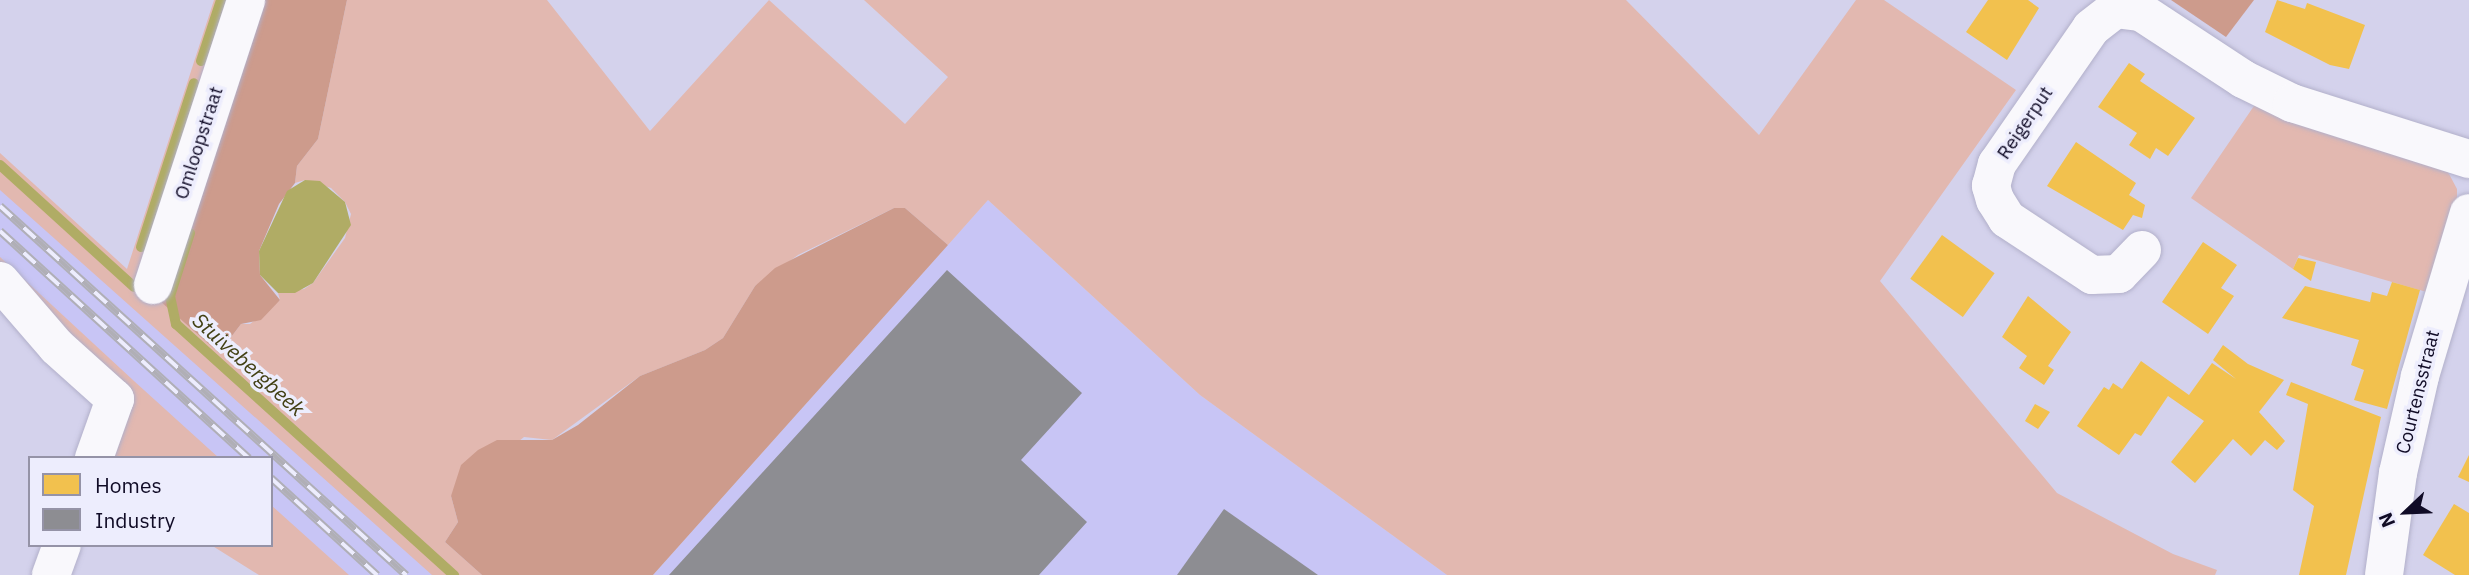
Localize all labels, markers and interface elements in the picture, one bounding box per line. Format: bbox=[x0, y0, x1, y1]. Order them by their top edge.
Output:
street label: Reigerput bbox=[1992, 82, 2058, 164]
street label: Omloopstraat bbox=[170, 84, 228, 202]
water label: Stuivebergbeek bbox=[188, 307, 310, 421]
street label: Courtensstraat bbox=[2392, 328, 2444, 456]
legend bbox=[28, 456, 273, 547]
text: Homes bbox=[95, 471, 162, 499]
north arrow bbox=[2371, 477, 2441, 547]
text: Industry bbox=[95, 506, 175, 534]
text: N bbox=[2373, 509, 2400, 531]

